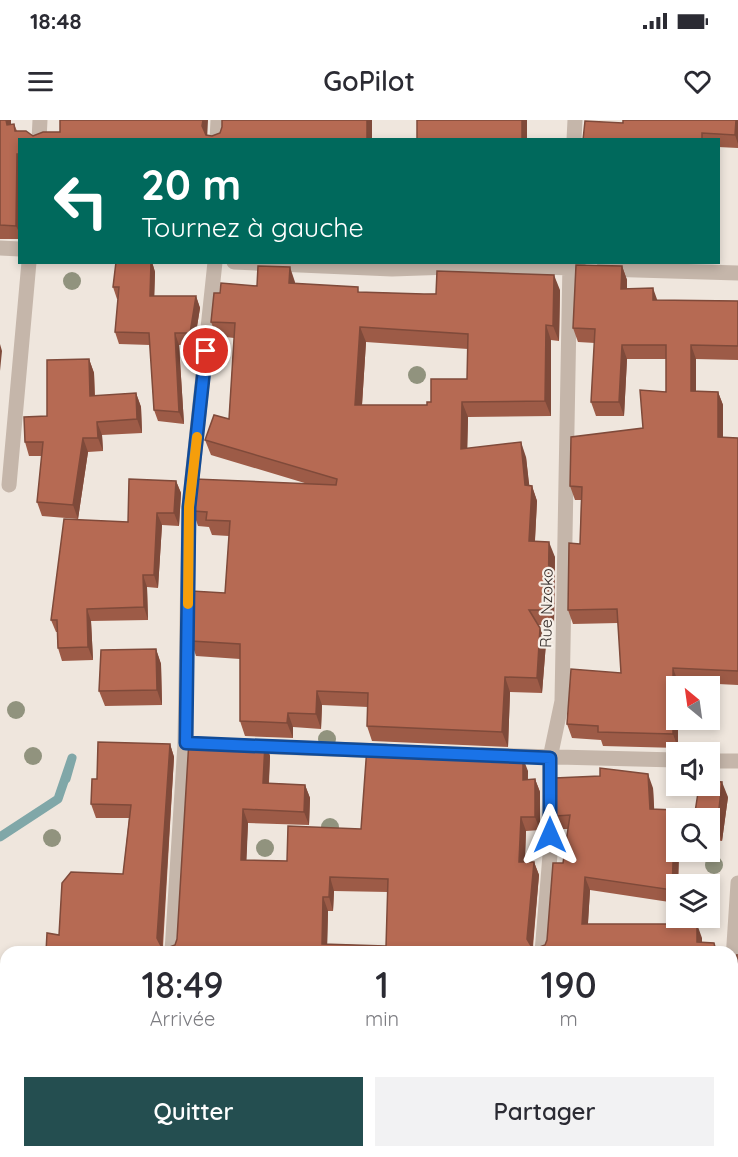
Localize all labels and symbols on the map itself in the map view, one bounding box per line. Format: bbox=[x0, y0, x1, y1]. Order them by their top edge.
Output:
pin bbox=[180, 325, 231, 376]
street label: Rue Nzoko bbox=[535, 568, 557, 648]
north arrow bbox=[666, 676, 720, 730]
position arrow bbox=[518, 803, 582, 867]

